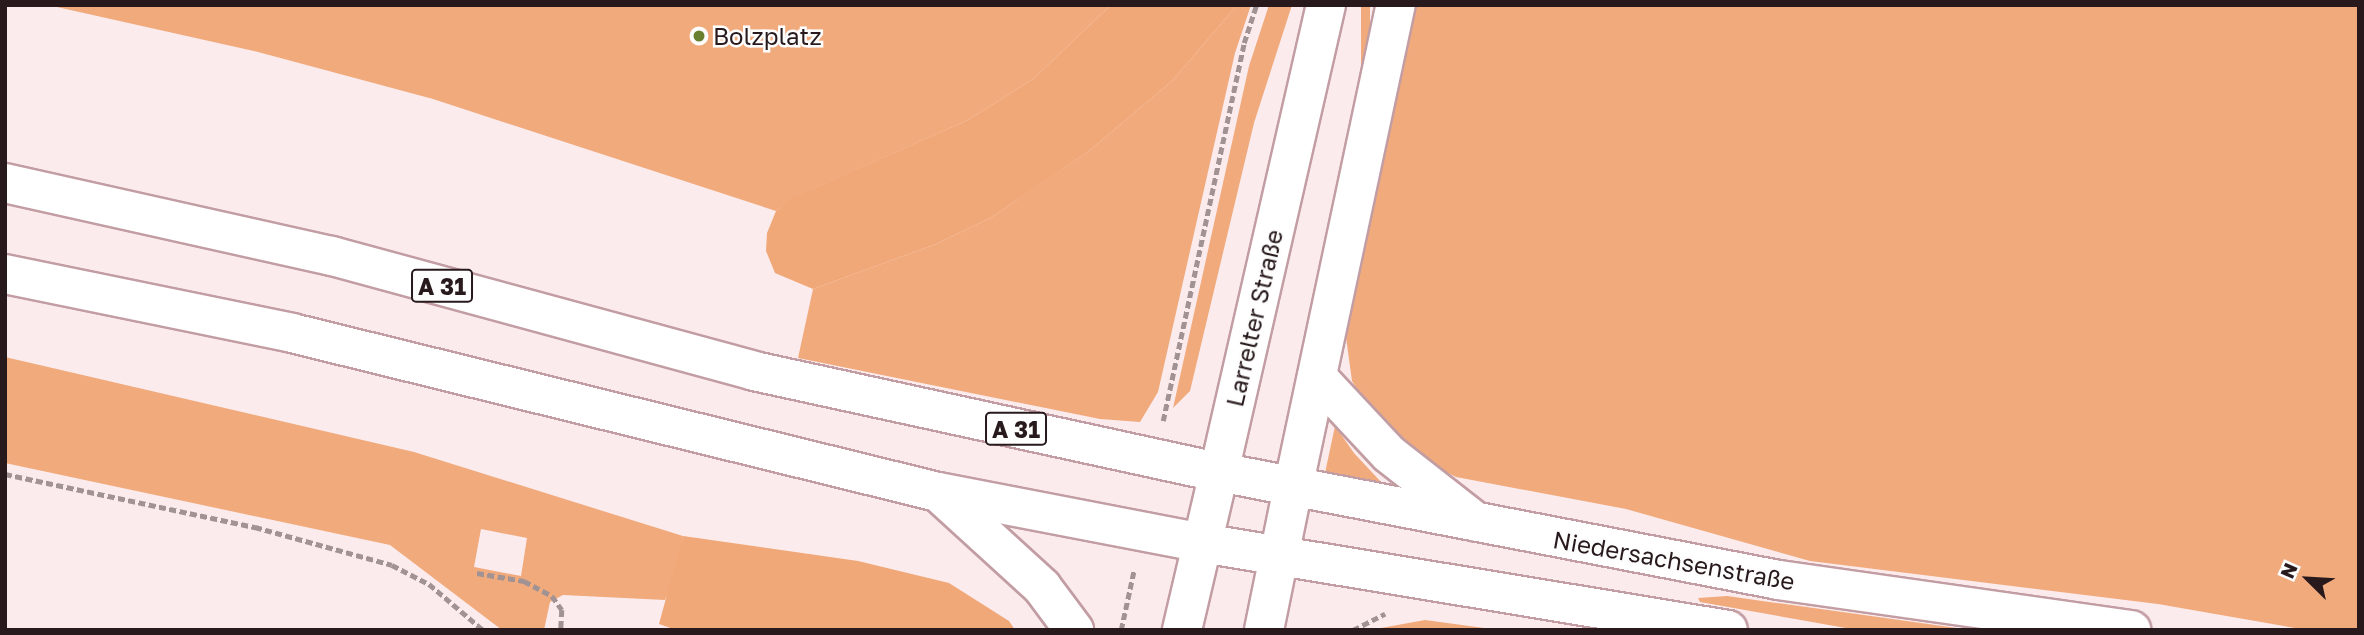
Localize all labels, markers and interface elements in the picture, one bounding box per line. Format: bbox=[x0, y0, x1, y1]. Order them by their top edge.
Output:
place label: Bolzplatz bbox=[713, 22, 822, 50]
marker: Bolzplatz bbox=[691, 28, 707, 44]
street label: Larrelter Straße bbox=[1220, 227, 1288, 409]
road number: A 31 bbox=[410, 266, 474, 306]
road number: A 31 bbox=[984, 410, 1048, 448]
street label: Niedersachsenstraße bbox=[1551, 525, 1797, 595]
north arrow bbox=[2273, 544, 2343, 614]
text: N bbox=[2275, 559, 2302, 582]

